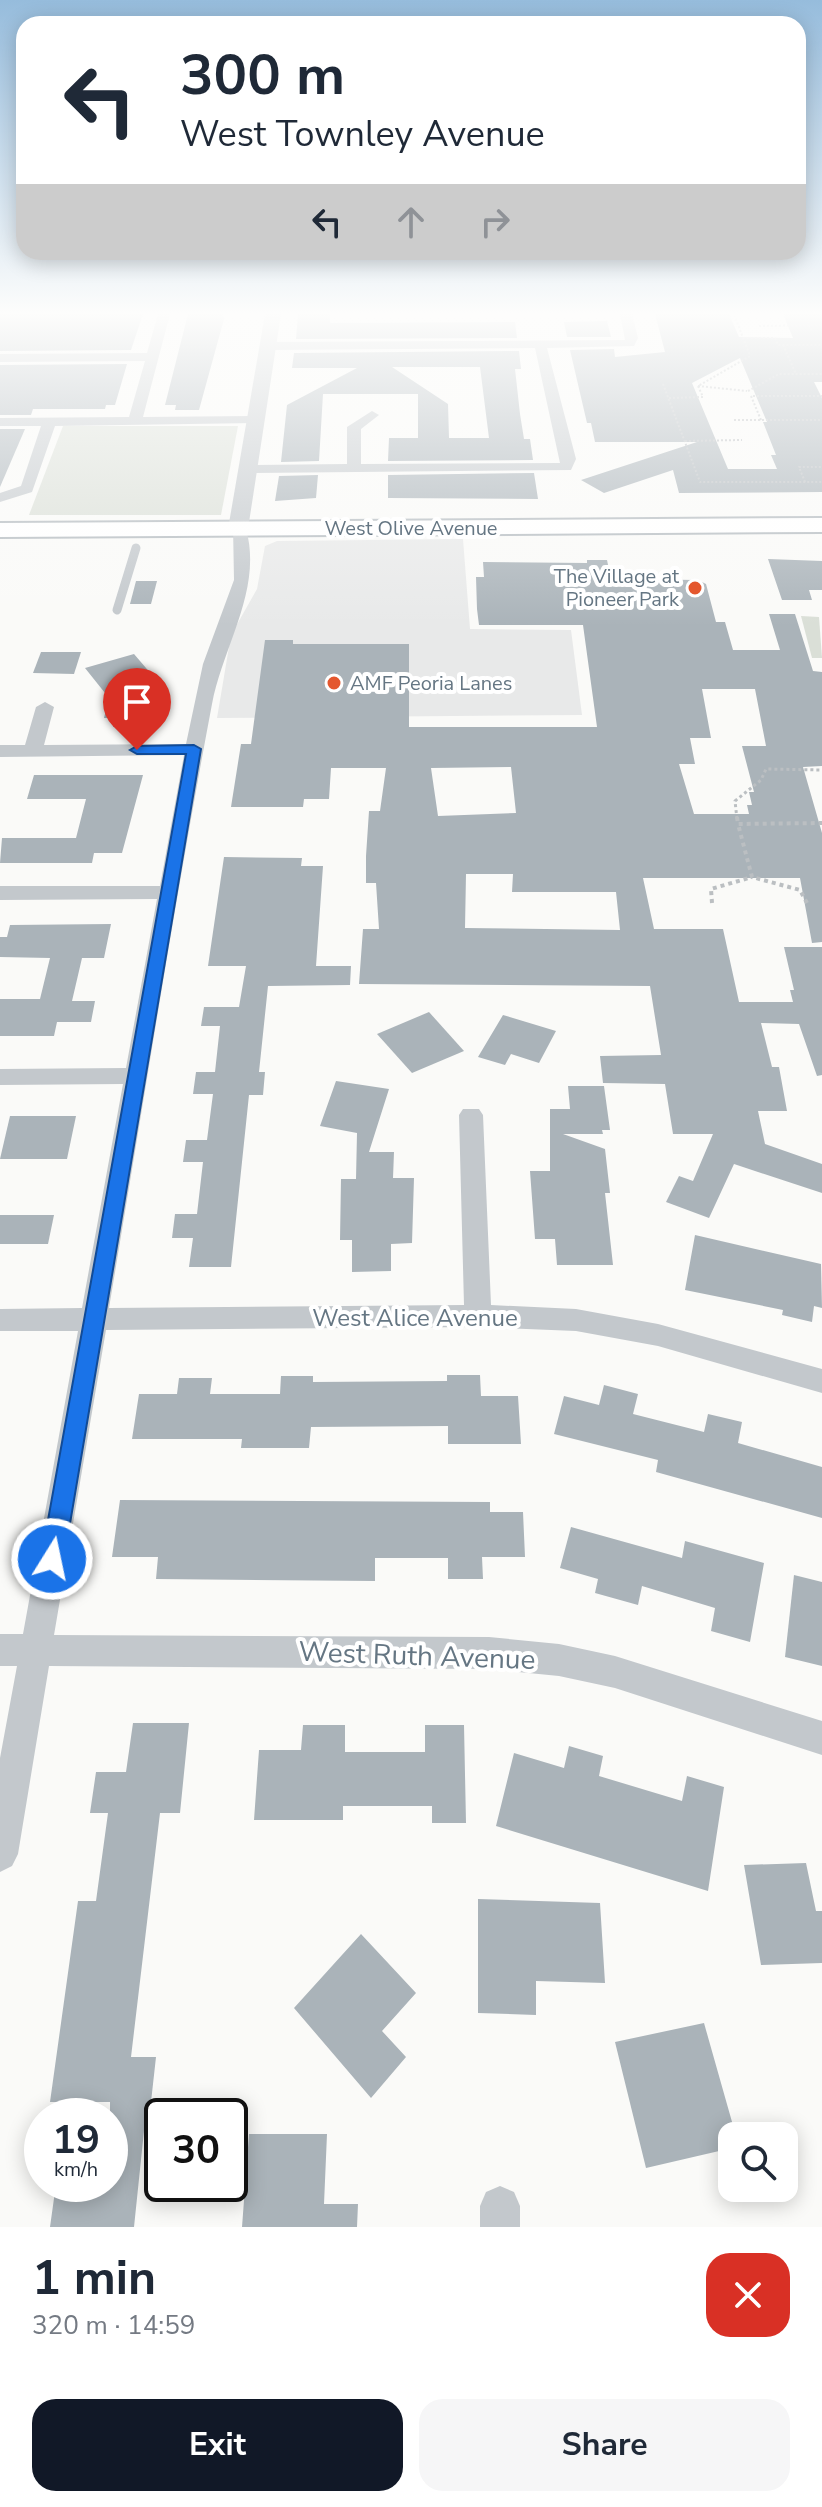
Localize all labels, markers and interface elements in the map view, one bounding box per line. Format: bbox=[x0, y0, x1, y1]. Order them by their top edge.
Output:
text: 300 m bbox=[180, 37, 345, 114]
icon: left bbox=[48, 48, 152, 152]
text: West Townley Avenue bbox=[180, 110, 545, 159]
icon: left bbox=[305, 200, 349, 244]
icon: ahead bbox=[389, 200, 433, 244]
icon: right bbox=[473, 200, 517, 244]
street label: West Olive Avenue bbox=[324, 515, 498, 542]
place label: The Village at Pioneer Park bbox=[554, 563, 680, 613]
marker: The Village at Pioneer Park bbox=[686, 579, 704, 597]
pin bbox=[103, 668, 171, 750]
place label: AMF Peoria Lanes bbox=[350, 670, 512, 697]
marker: AMF Peoria Lanes bbox=[325, 674, 343, 692]
icon: arrive bbox=[115, 680, 159, 724]
street label: West Alice Avenue bbox=[312, 1302, 518, 1334]
position arrow bbox=[10, 1517, 94, 1601]
street label: West Ruth Avenue bbox=[298, 1633, 536, 1679]
speed limit sign: 30 bbox=[144, 2098, 248, 2202]
text: 19 bbox=[52, 2113, 100, 2167]
map controls bbox=[718, 2122, 798, 2202]
button: search bbox=[718, 2122, 798, 2202]
text: km/h bbox=[54, 2156, 98, 2183]
text: 1 min bbox=[32, 2245, 156, 2311]
button: close bbox=[706, 2253, 790, 2337]
text: 320 m · 14:59 bbox=[32, 2308, 195, 2343]
button: Exit bbox=[32, 2399, 403, 2491]
button: Share bbox=[419, 2399, 790, 2491]

